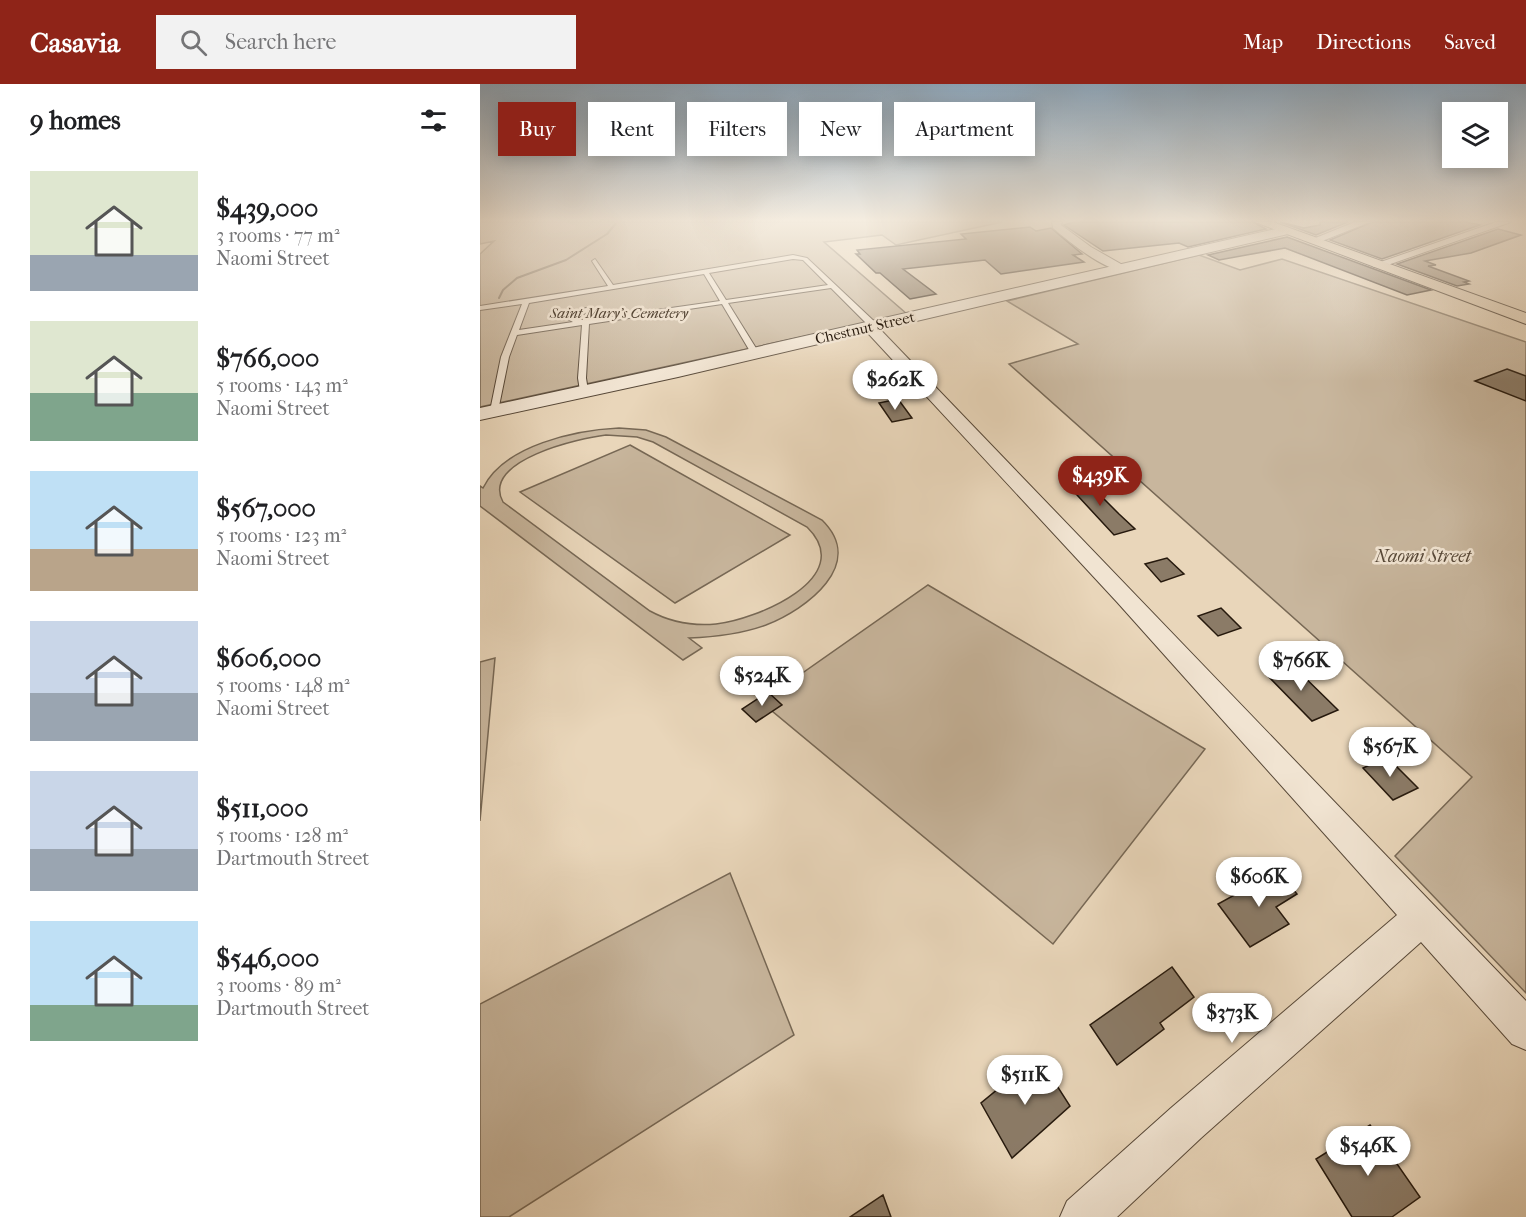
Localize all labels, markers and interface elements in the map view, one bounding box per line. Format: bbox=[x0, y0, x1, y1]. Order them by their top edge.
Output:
search box bbox=[156, 15, 576, 69]
text: Casavia bbox=[30, 26, 120, 59]
icon: search bbox=[177, 26, 210, 59]
text: Search here bbox=[225, 29, 336, 55]
text: Map bbox=[1243, 30, 1283, 54]
text: Directions bbox=[1316, 30, 1411, 54]
text: Saved bbox=[1444, 30, 1496, 54]
chip: Buy bbox=[498, 102, 576, 156]
chip: Rent bbox=[588, 102, 675, 156]
chip: Filters bbox=[687, 102, 787, 156]
chip: New bbox=[799, 102, 882, 156]
chip: Apartment bbox=[894, 102, 1035, 156]
map controls bbox=[1442, 102, 1508, 168]
button: layers bbox=[1442, 102, 1508, 168]
icon: filters bbox=[417, 104, 450, 137]
text: 9 homes bbox=[30, 105, 121, 136]
text: $439,000 bbox=[216, 193, 318, 224]
icon: home bbox=[78, 195, 150, 267]
text: 3 rooms · 77 m² bbox=[216, 224, 340, 247]
text: Naomi Street bbox=[216, 247, 330, 270]
park label: Saint Mary's Cemetery bbox=[549, 304, 689, 322]
street label: Chestnut Street bbox=[813, 308, 917, 348]
text: $766,000 bbox=[216, 343, 319, 374]
icon: home bbox=[78, 345, 150, 417]
pin: $262K bbox=[853, 360, 937, 411]
text: $262K bbox=[867, 368, 923, 391]
text: 5 rooms · 143 m² bbox=[216, 374, 348, 397]
text: Naomi Street bbox=[216, 397, 330, 420]
pin: $439K bbox=[1058, 456, 1142, 507]
text: $439K bbox=[1072, 464, 1128, 487]
text: $567,000 bbox=[216, 493, 316, 524]
icon: home bbox=[78, 495, 150, 567]
text: 5 rooms · 123 m² bbox=[216, 524, 346, 547]
park label: Naomi Street bbox=[1374, 546, 1472, 567]
text: Naomi Street bbox=[216, 547, 330, 570]
pin: $766K bbox=[1259, 641, 1343, 692]
text: $606,000 bbox=[216, 643, 321, 674]
icon: home bbox=[78, 645, 150, 717]
text: $766K bbox=[1273, 649, 1329, 672]
pin: $524K bbox=[720, 656, 804, 707]
text: $524K bbox=[734, 664, 790, 687]
text: 5 rooms · 148 m² bbox=[216, 674, 350, 697]
text: Naomi Street bbox=[216, 697, 330, 720]
pin: $567K bbox=[1348, 727, 1432, 778]
text: $567K bbox=[1363, 735, 1417, 758]
text: $511,000 bbox=[216, 793, 309, 824]
icon: home bbox=[78, 795, 150, 867]
text: 5 rooms · 128 m² bbox=[216, 824, 348, 847]
text: Dartmouth Street bbox=[216, 847, 369, 870]
pin: $606K bbox=[1217, 857, 1301, 908]
text: $606K bbox=[1230, 865, 1288, 888]
text: $546,000 bbox=[216, 943, 319, 974]
icon: home bbox=[78, 945, 150, 1017]
text: 3 rooms · 89 m² bbox=[216, 974, 341, 997]
pin: $373K bbox=[1190, 993, 1274, 1044]
text: Dartmouth Street bbox=[216, 997, 369, 1020]
text: $373K bbox=[1206, 1001, 1258, 1024]
pin: $511K bbox=[983, 1055, 1067, 1106]
text: $511K bbox=[1001, 1063, 1049, 1086]
pin: $546K bbox=[1326, 1126, 1410, 1177]
text: $546K bbox=[1340, 1134, 1396, 1157]

